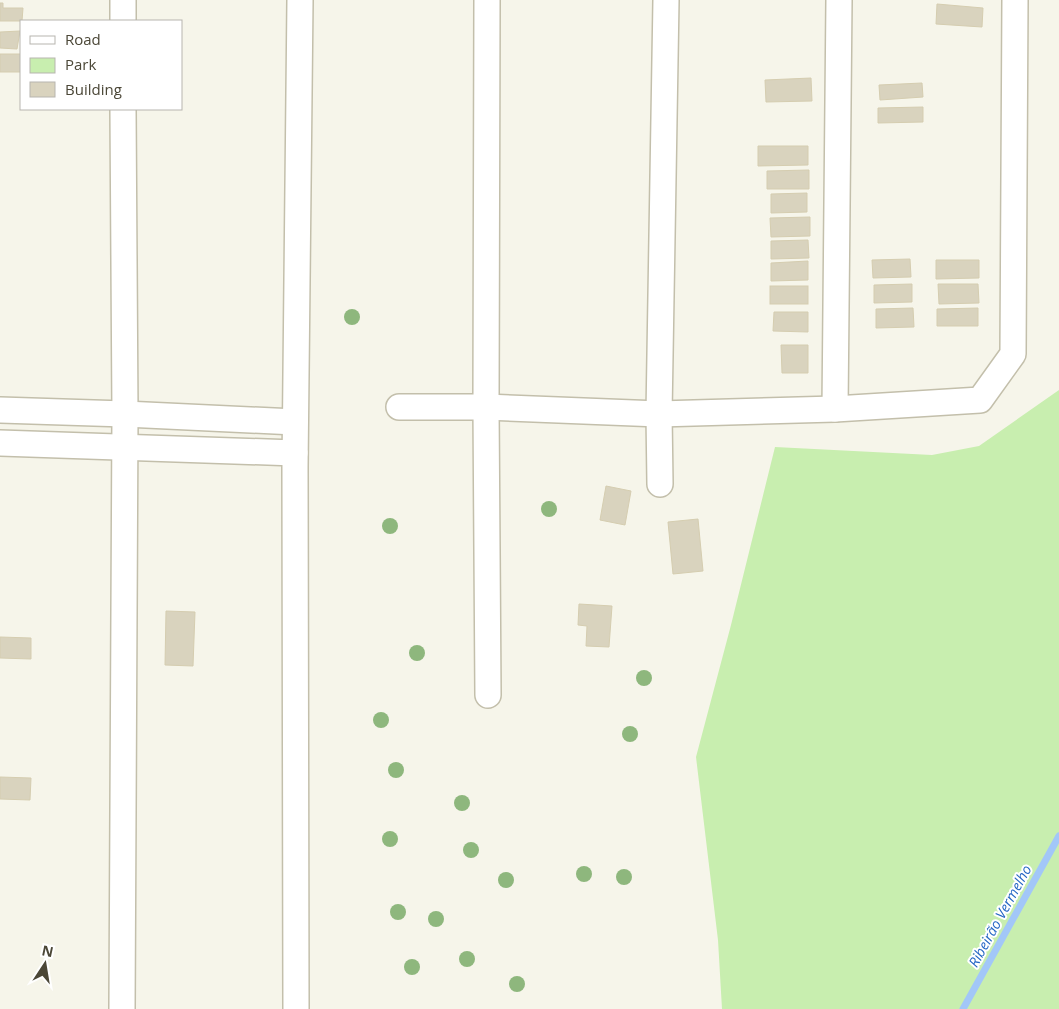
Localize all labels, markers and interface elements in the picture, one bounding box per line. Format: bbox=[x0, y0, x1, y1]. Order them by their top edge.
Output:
legend bbox=[20, 20, 182, 110]
text: Road bbox=[65, 29, 101, 49]
text: Park bbox=[65, 54, 96, 74]
text: Building bbox=[65, 79, 122, 99]
water label: Ribeirão Vermelho bbox=[964, 861, 1036, 970]
north arrow bbox=[20, 939, 70, 989]
text: N bbox=[40, 940, 55, 961]

